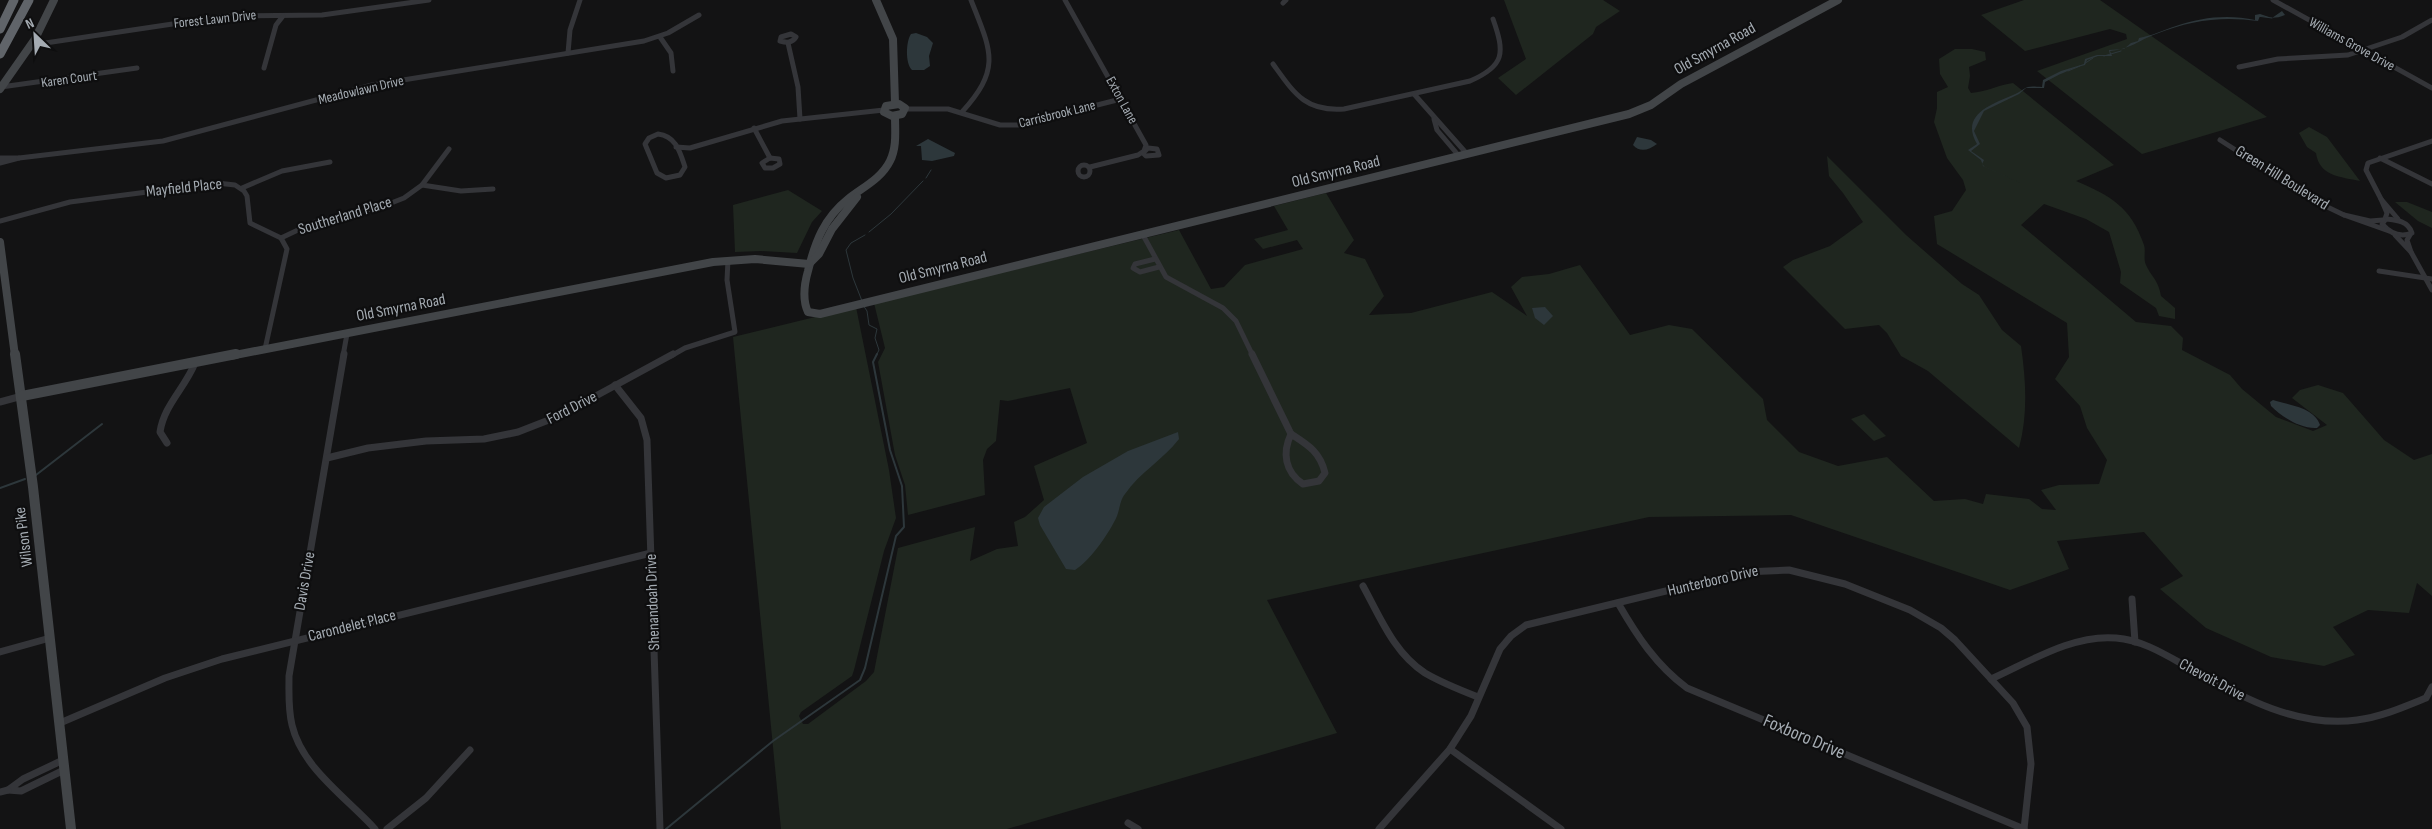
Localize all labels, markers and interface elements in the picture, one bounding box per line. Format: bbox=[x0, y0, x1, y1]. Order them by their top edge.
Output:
street label: Forest Lawn Drive bbox=[173, 6, 257, 32]
north arrow bbox=[10, 10, 60, 60]
street label: Williams Grove Drive bbox=[2306, 13, 2398, 75]
text: N bbox=[23, 14, 37, 33]
street label: Old Smyrna Road bbox=[1671, 19, 1759, 79]
street label: Karen Court bbox=[40, 67, 98, 91]
street label: Meadowlawn Drive bbox=[317, 72, 405, 108]
street label: Exton Lane bbox=[1102, 73, 1142, 127]
street label: Carrisbrook Lane bbox=[1017, 96, 1097, 132]
street label: Green Hill Boulevard bbox=[2232, 142, 2332, 214]
street label: Old Smyrna Road bbox=[1290, 152, 1382, 192]
street label: Mayfield Place bbox=[145, 175, 223, 201]
street label: Southerland Place bbox=[296, 193, 394, 239]
street label: Old Smyrna Road bbox=[897, 248, 989, 288]
street label: Old Smyrna Road bbox=[355, 290, 447, 326]
street label: Ford Drive bbox=[544, 387, 600, 429]
street label: Wilson Pike bbox=[11, 506, 37, 568]
street label: Davis Drive bbox=[291, 550, 319, 612]
street label: Shenandoah Drive bbox=[642, 553, 664, 651]
street label: Hunterboro Drive bbox=[1666, 561, 1760, 601]
street label: Carondelet Place bbox=[306, 606, 398, 646]
street label: Chevoit Drive bbox=[2176, 655, 2248, 705]
street label: Foxboro Drive bbox=[1760, 709, 1848, 765]

